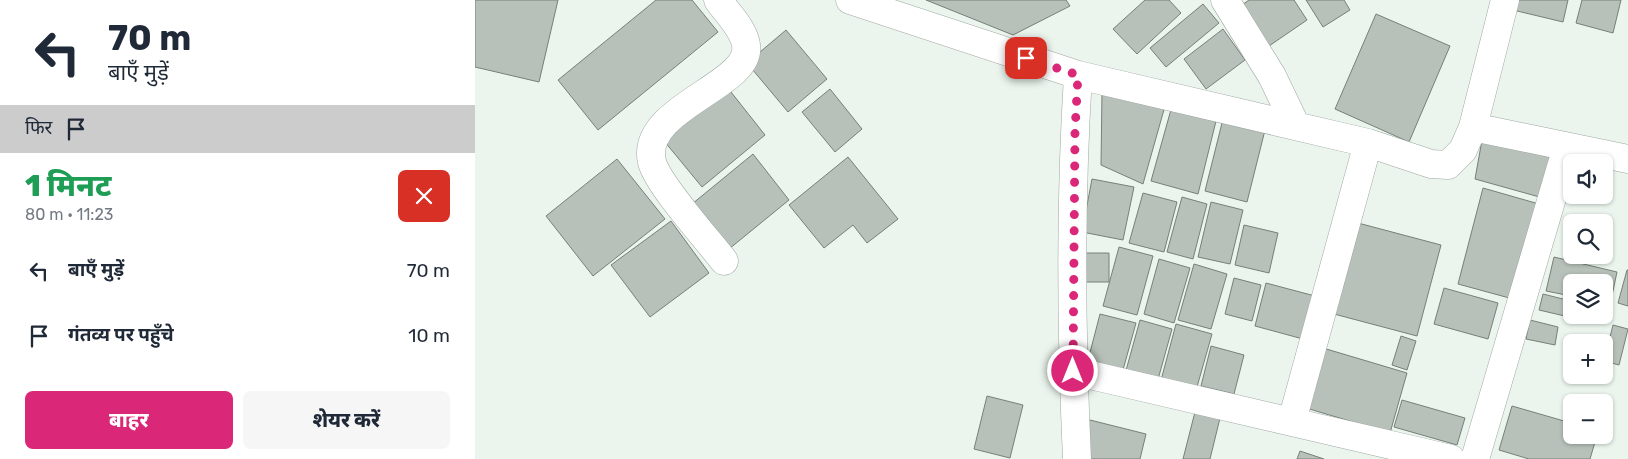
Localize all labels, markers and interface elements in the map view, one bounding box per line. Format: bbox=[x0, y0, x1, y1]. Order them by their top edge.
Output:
text: 70 m bbox=[108, 17, 191, 59]
icon: left bbox=[25, 20, 90, 85]
pin bbox=[1005, 37, 1047, 79]
icon: arrive bbox=[1012, 44, 1040, 72]
text: बाएँ मुड़ें bbox=[108, 59, 169, 86]
icon: arrive bbox=[62, 115, 90, 143]
text: फिर bbox=[25, 116, 52, 139]
map controls bbox=[1563, 154, 1613, 444]
button: sound bbox=[1563, 154, 1613, 204]
text: 1 मिनट bbox=[25, 168, 111, 204]
button: close bbox=[398, 170, 450, 222]
text: 80 m · 11:23 bbox=[25, 205, 113, 224]
button: search bbox=[1563, 214, 1613, 264]
icon: left bbox=[25, 257, 53, 285]
text: बाएँ मुड़ें bbox=[68, 258, 124, 281]
text: 70 m bbox=[407, 259, 450, 282]
button: layers bbox=[1563, 274, 1613, 324]
icon: arrive bbox=[25, 322, 53, 350]
text: गंतव्य पर पहुँचे bbox=[68, 323, 174, 346]
text: 10 m bbox=[408, 324, 450, 347]
button: + bbox=[1563, 334, 1613, 384]
position arrow bbox=[1046, 344, 1098, 396]
button: बाहर bbox=[25, 391, 233, 449]
button: शेयर करें bbox=[243, 391, 450, 449]
button: − bbox=[1563, 394, 1613, 444]

